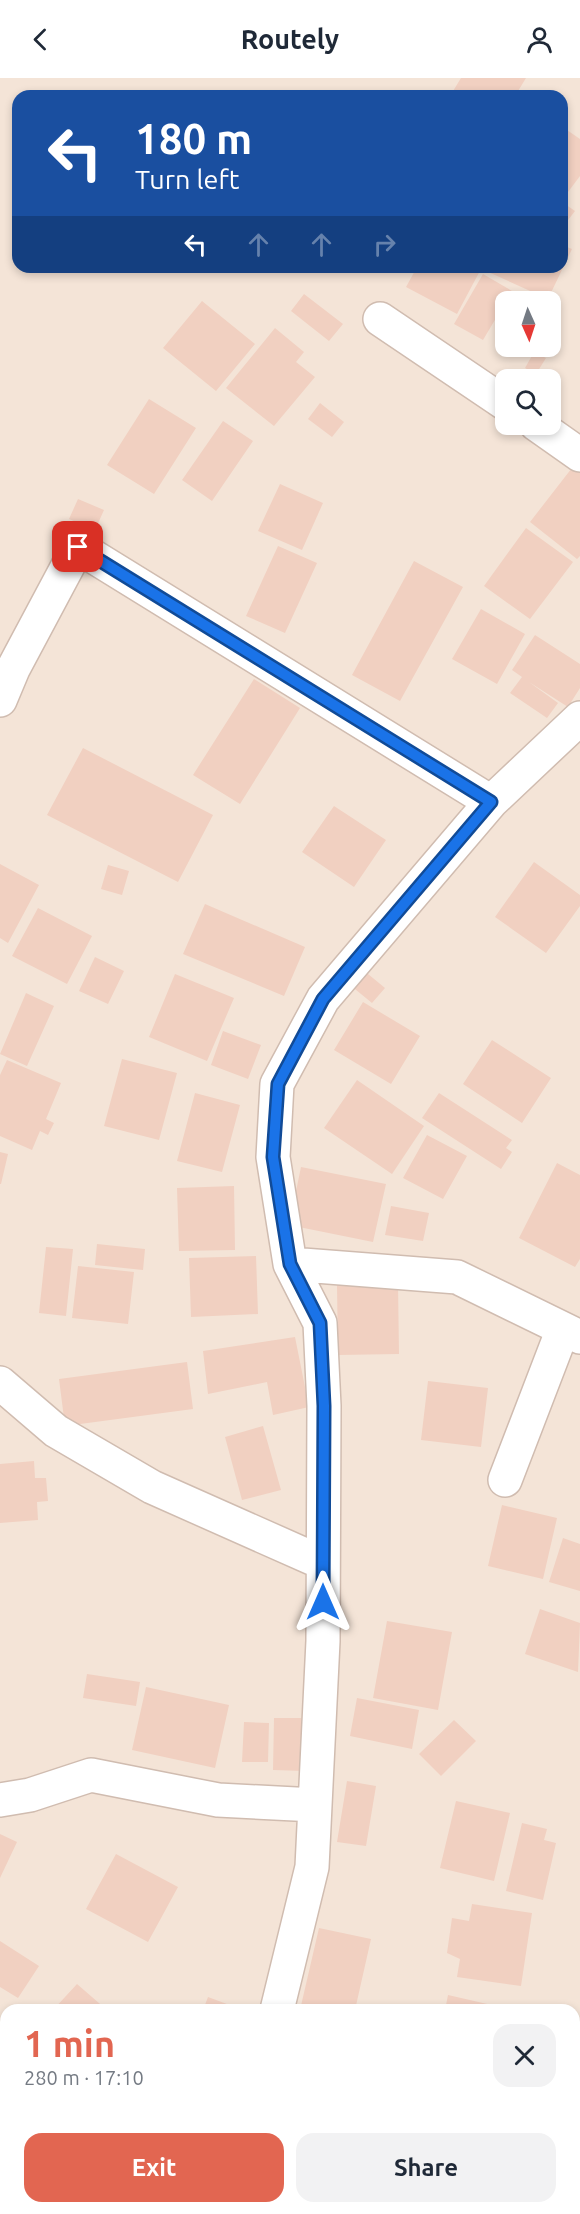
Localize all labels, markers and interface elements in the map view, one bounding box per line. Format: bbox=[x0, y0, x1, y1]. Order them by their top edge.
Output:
icon: back bbox=[24, 23, 57, 56]
icon: person bbox=[523, 23, 556, 56]
text: Routely bbox=[241, 24, 339, 54]
icon: left bbox=[36, 114, 114, 192]
text: 180 m bbox=[135, 115, 252, 162]
text: Turn left bbox=[135, 164, 239, 194]
icon: left bbox=[179, 228, 212, 261]
icon: ahead bbox=[242, 228, 275, 261]
icon: ahead bbox=[305, 228, 338, 261]
icon: right bbox=[368, 228, 401, 261]
north arrow bbox=[495, 291, 561, 357]
map controls bbox=[495, 291, 561, 435]
button: search bbox=[495, 369, 561, 435]
pin bbox=[52, 521, 103, 572]
icon: arrive bbox=[61, 530, 94, 563]
position arrow bbox=[291, 1570, 355, 1634]
text: 1 min bbox=[24, 2023, 115, 2064]
button: close bbox=[493, 2024, 556, 2087]
text: 280 m · 17:10 bbox=[24, 2066, 144, 2089]
button: Exit bbox=[24, 2133, 284, 2202]
button: Share bbox=[296, 2133, 556, 2202]

